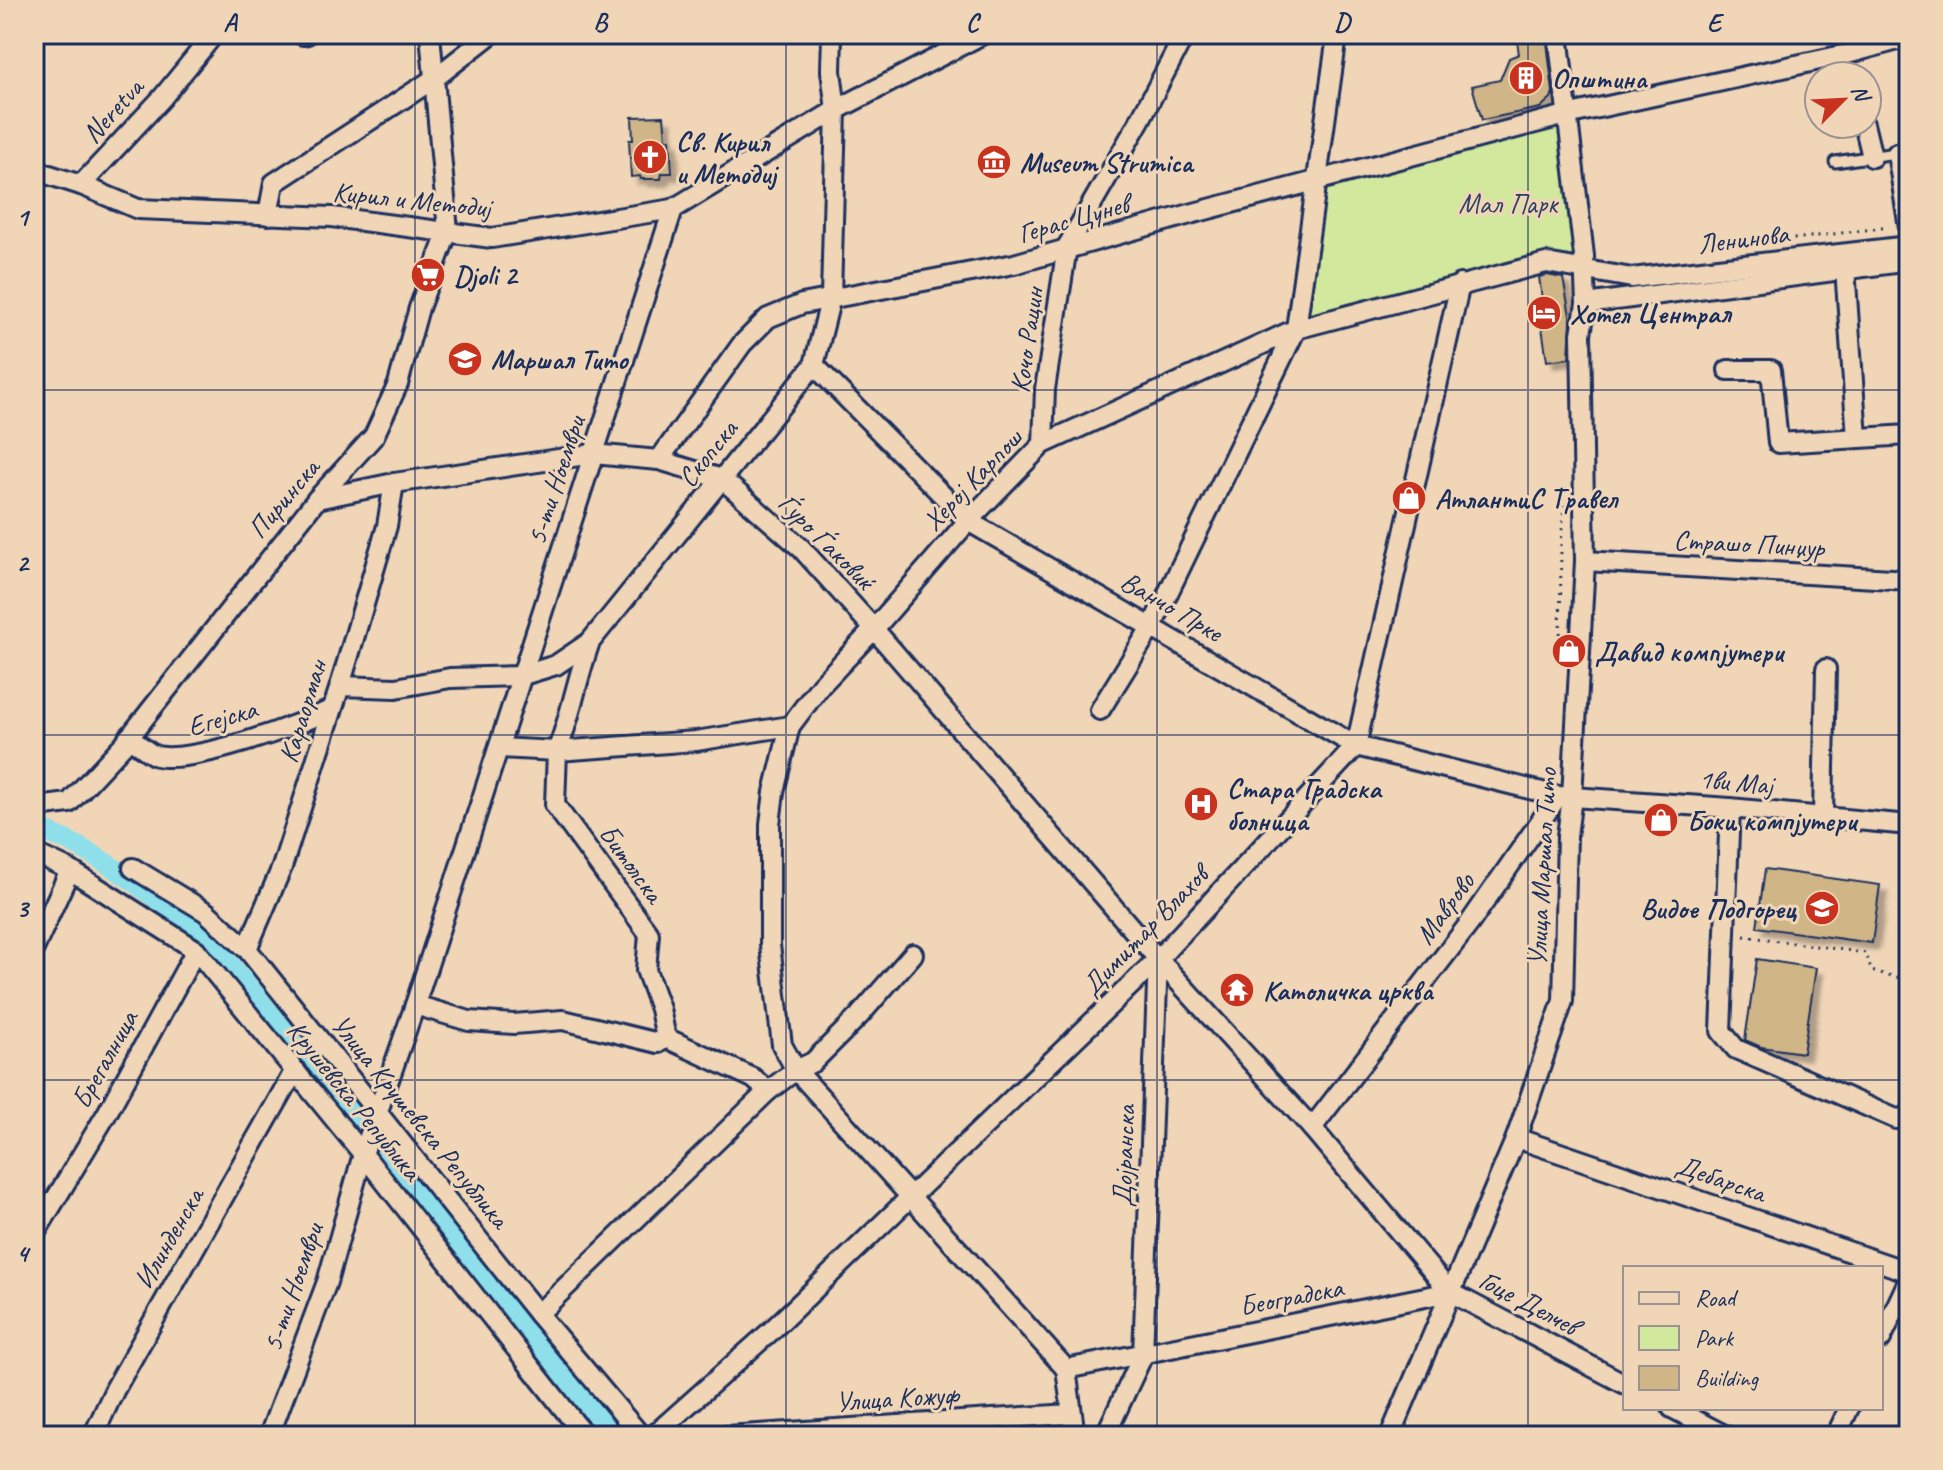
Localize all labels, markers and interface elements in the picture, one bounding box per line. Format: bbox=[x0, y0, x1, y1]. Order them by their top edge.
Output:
text: A bbox=[223, 6, 238, 39]
text: B bbox=[593, 6, 609, 39]
text: C bbox=[966, 6, 982, 39]
text: D bbox=[1334, 6, 1352, 39]
text: E bbox=[1707, 6, 1725, 39]
building icon: Општина bbox=[1507, 59, 1545, 97]
north arrow bbox=[1803, 60, 1883, 140]
place label: Општина bbox=[1552, 61, 1648, 96]
street label: Neretva bbox=[74, 69, 152, 150]
text: N bbox=[1845, 80, 1877, 107]
place label: Св. Кирил и Методиј bbox=[676, 124, 779, 191]
church icon: Св. Кирил и Методиј bbox=[631, 138, 669, 176]
museum icon: Museum Strumica bbox=[975, 143, 1013, 181]
place label: Museum Strumica bbox=[1020, 145, 1195, 180]
street label: Кирил и Методиј bbox=[331, 174, 496, 226]
street label: Герас Цунев bbox=[1014, 184, 1139, 251]
park label: Мал Парк bbox=[1459, 186, 1559, 221]
text: 1 bbox=[16, 201, 31, 234]
street label: Ленинова bbox=[1696, 215, 1792, 261]
supermarket icon: Djoli 2 bbox=[409, 256, 447, 294]
place label: Djoli 2 bbox=[454, 258, 519, 293]
street label: Кочо Рацин bbox=[1002, 283, 1052, 395]
hotel icon: Хотел Централ bbox=[1525, 294, 1563, 332]
place label: Хотел Централ bbox=[1570, 296, 1733, 331]
school or university icon: Маршал Тито bbox=[446, 340, 484, 378]
place label: Маршал Тито bbox=[491, 342, 629, 377]
street label: 5-ти Ноември bbox=[518, 410, 593, 549]
street label: Скопска bbox=[670, 411, 746, 494]
street label: Херој Карпош bbox=[915, 420, 1031, 538]
street label: Пиринска bbox=[240, 449, 328, 545]
shop icon: АтлантиС Травел bbox=[1390, 479, 1428, 517]
place label: АтлантиС Травел bbox=[1435, 481, 1619, 516]
street label: Ѓуро Ѓаковиќ bbox=[771, 485, 885, 599]
street label: Страшо Пинџур bbox=[1673, 522, 1827, 565]
text: 2 bbox=[16, 546, 30, 579]
street label: Ванчо Прке bbox=[1115, 563, 1231, 650]
shop icon: Давид компјутери bbox=[1550, 632, 1588, 670]
place label: Давид компјутери bbox=[1595, 634, 1785, 669]
street label: Караорман bbox=[270, 654, 335, 767]
street label: Егејска bbox=[183, 690, 262, 744]
street label: 1ви Мај bbox=[1697, 761, 1778, 802]
street label: Улица Маршал Тито bbox=[1519, 765, 1564, 967]
place label: Стара Градска болница bbox=[1227, 771, 1383, 838]
hospital icon: Стара Градска болница bbox=[1182, 785, 1220, 823]
shop icon: Боки компјутери bbox=[1642, 801, 1680, 839]
place label: Боки компјутери bbox=[1687, 803, 1859, 838]
street label: Битолска bbox=[591, 817, 673, 912]
street label: Димитар Влахов bbox=[1074, 854, 1219, 1003]
street label: Маврово bbox=[1407, 864, 1483, 951]
school or university icon: Видое Подгорец bbox=[1803, 889, 1841, 927]
place label: Видое Подгорец bbox=[1640, 891, 1797, 926]
text: 3 bbox=[16, 892, 30, 925]
temple icon: Католичка црква bbox=[1218, 971, 1256, 1009]
place label: Католичка црква bbox=[1263, 973, 1434, 1008]
street label: Брегалница bbox=[63, 1003, 146, 1114]
street label: Улица Крушевска Република bbox=[324, 1008, 519, 1237]
street label: Крушевска Република bbox=[280, 1013, 431, 1189]
street label: Дојранска bbox=[1104, 1103, 1143, 1207]
street label: Дебарска bbox=[1672, 1147, 1772, 1211]
street label: Илинденска bbox=[126, 1179, 212, 1295]
street label: 5-ти Ноември bbox=[254, 1217, 331, 1356]
text: 4 bbox=[16, 1237, 31, 1270]
street label: Гоце Делчев bbox=[1473, 1262, 1590, 1346]
legend bbox=[1623, 1266, 1883, 1410]
street label: Београдска bbox=[1236, 1269, 1348, 1324]
text: Road bbox=[1695, 1283, 1739, 1313]
text: Park bbox=[1695, 1323, 1735, 1353]
text: Building bbox=[1695, 1363, 1760, 1393]
street label: Улица Кожуф bbox=[834, 1376, 962, 1419]

